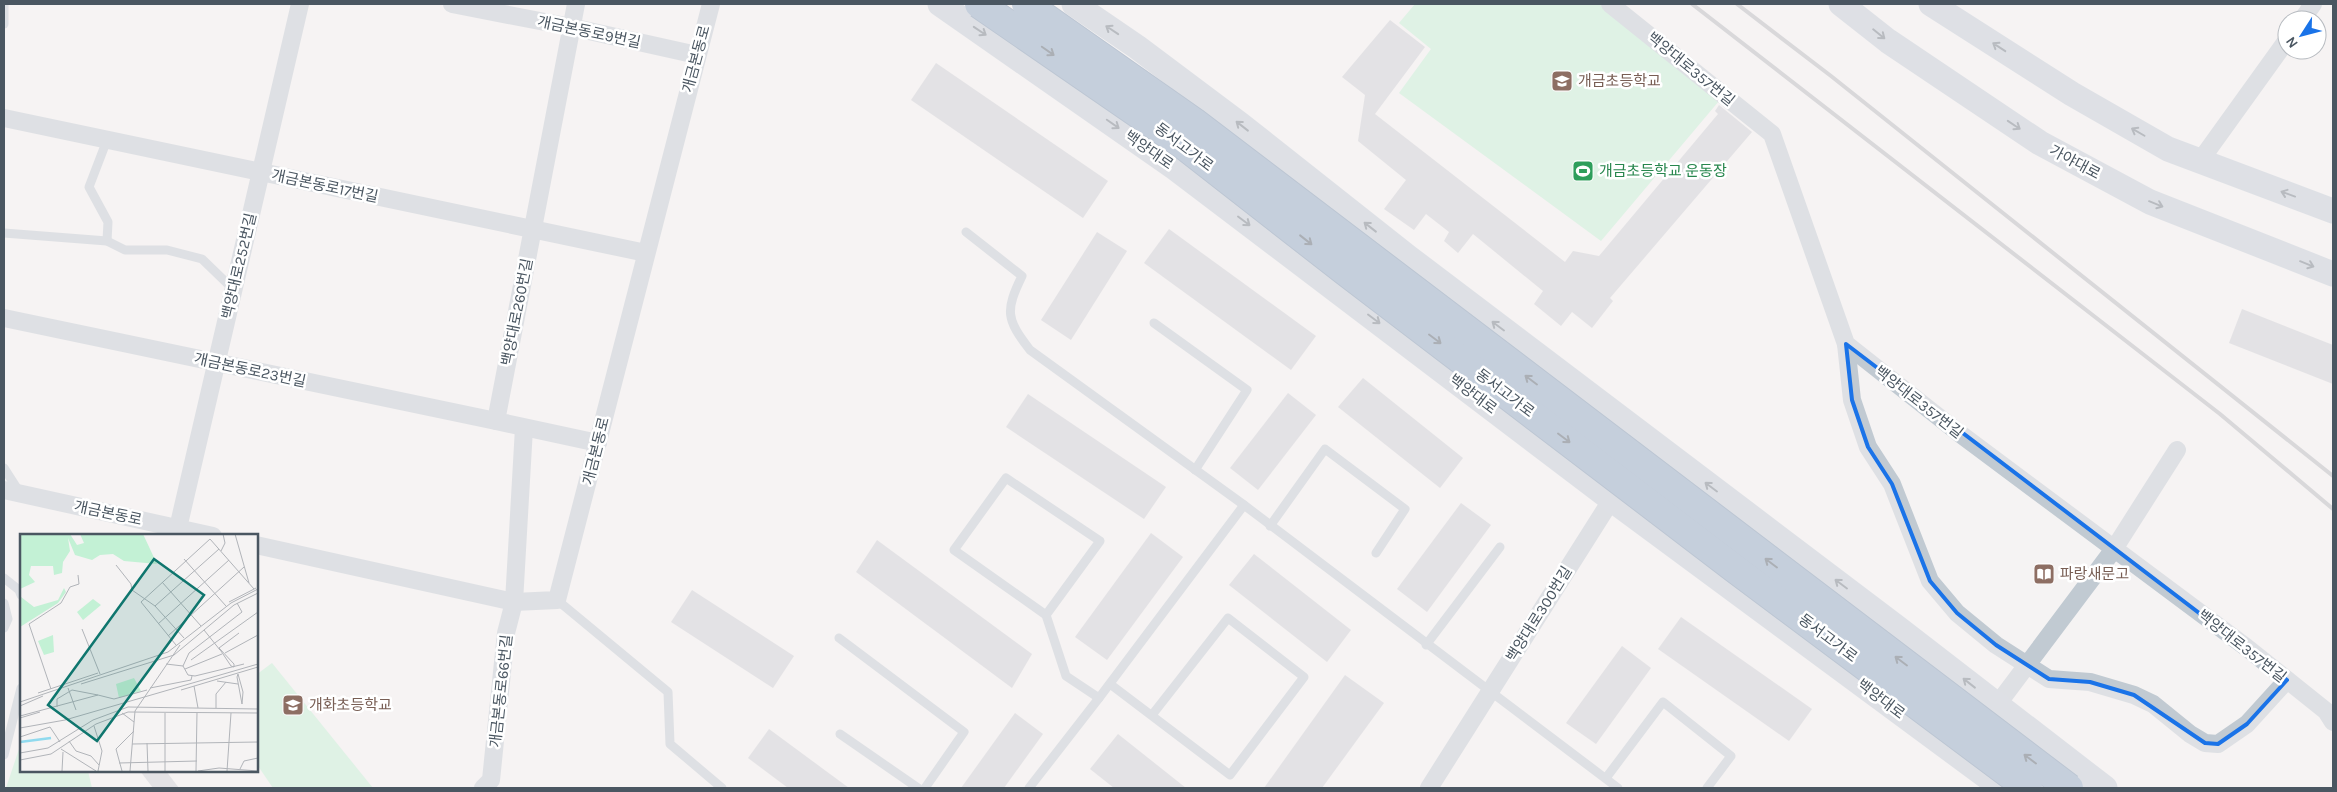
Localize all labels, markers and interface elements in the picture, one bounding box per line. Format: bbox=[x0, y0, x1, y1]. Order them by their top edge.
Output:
north arrow bbox=[2277, 10, 2327, 60]
street label: 개금본동로9번길 bbox=[536, 12, 642, 52]
street label: 개금본동로 bbox=[678, 23, 714, 95]
one-way arrow bbox=[1105, 24, 1119, 34]
one-way arrow bbox=[973, 26, 987, 36]
street label: 백양대로357번길 bbox=[1644, 28, 1738, 110]
one-way arrow bbox=[1872, 29, 1885, 40]
text: N bbox=[2282, 33, 2302, 51]
one-way arrow bbox=[1993, 42, 2007, 52]
one-way arrow bbox=[1041, 46, 1055, 56]
school or university icon: 개금초등학교 bbox=[1550, 69, 1574, 93]
place label: 개금초등학교 bbox=[1578, 72, 1661, 90]
one-way arrow bbox=[1106, 119, 1120, 129]
street label: 동서고가로 bbox=[1151, 119, 1217, 175]
one-way arrow bbox=[1236, 121, 1249, 132]
one-way arrow bbox=[2006, 121, 2020, 131]
one-way arrow bbox=[2131, 126, 2145, 136]
street label: 백양대로 bbox=[1121, 127, 1177, 173]
street label: 가야대로 bbox=[2046, 141, 2104, 183]
sports icon: 개금초등학교 운동장 bbox=[1571, 159, 1595, 183]
place label: 개금초등학교 운동장 bbox=[1599, 162, 1727, 180]
street label: 개금본동로17번길 bbox=[270, 166, 380, 206]
one-way arrow bbox=[2280, 189, 2296, 198]
one-way arrow bbox=[2148, 200, 2163, 209]
street label: 백양대로252번길 bbox=[218, 211, 260, 321]
one-way arrow bbox=[1237, 215, 1250, 226]
one-way arrow bbox=[1363, 222, 1376, 233]
one-way arrow bbox=[1299, 235, 1312, 246]
street label: 백양대로260번길 bbox=[498, 257, 536, 367]
one-way arrow bbox=[2299, 259, 2314, 269]
one-way arrow bbox=[1367, 313, 1380, 324]
one-way arrow bbox=[1491, 321, 1505, 331]
one-way arrow bbox=[1428, 334, 1441, 345]
street label: 개금본동로23번길 bbox=[192, 349, 308, 391]
street label: 백양대로357번길 bbox=[1871, 362, 1967, 442]
street label: 동서고가로 bbox=[1472, 365, 1538, 421]
street label: 백양대로 bbox=[1446, 370, 1500, 418]
one-way arrow bbox=[1525, 374, 1538, 385]
street label: 개금본동로 bbox=[579, 415, 613, 487]
one-way arrow bbox=[1557, 433, 1571, 443]
one-way arrow bbox=[1705, 481, 1718, 492]
street label: 개금본동로 bbox=[72, 497, 144, 529]
inset map bbox=[20, 534, 258, 772]
one-way arrow bbox=[1764, 558, 1778, 568]
library icon: 파랑새문고 bbox=[2032, 562, 2056, 586]
street label: 백양대로300번길 bbox=[1502, 563, 1576, 665]
place label: 파랑새문고 bbox=[2060, 565, 2129, 583]
one-way arrow bbox=[1835, 579, 1848, 590]
street label: 백양대로357번길 bbox=[2194, 606, 2290, 686]
street label: 동서고가로 bbox=[1795, 610, 1861, 666]
street label: 개금본동로66번길 bbox=[486, 633, 516, 749]
one-way arrow bbox=[1894, 656, 1908, 666]
street label: 백양대로 bbox=[1854, 675, 1908, 723]
one-way arrow bbox=[1963, 678, 1976, 689]
school or university icon: 개화초등학교 bbox=[281, 693, 305, 717]
place label: 개화초등학교 bbox=[309, 696, 392, 714]
one-way arrow bbox=[2023, 754, 2037, 764]

